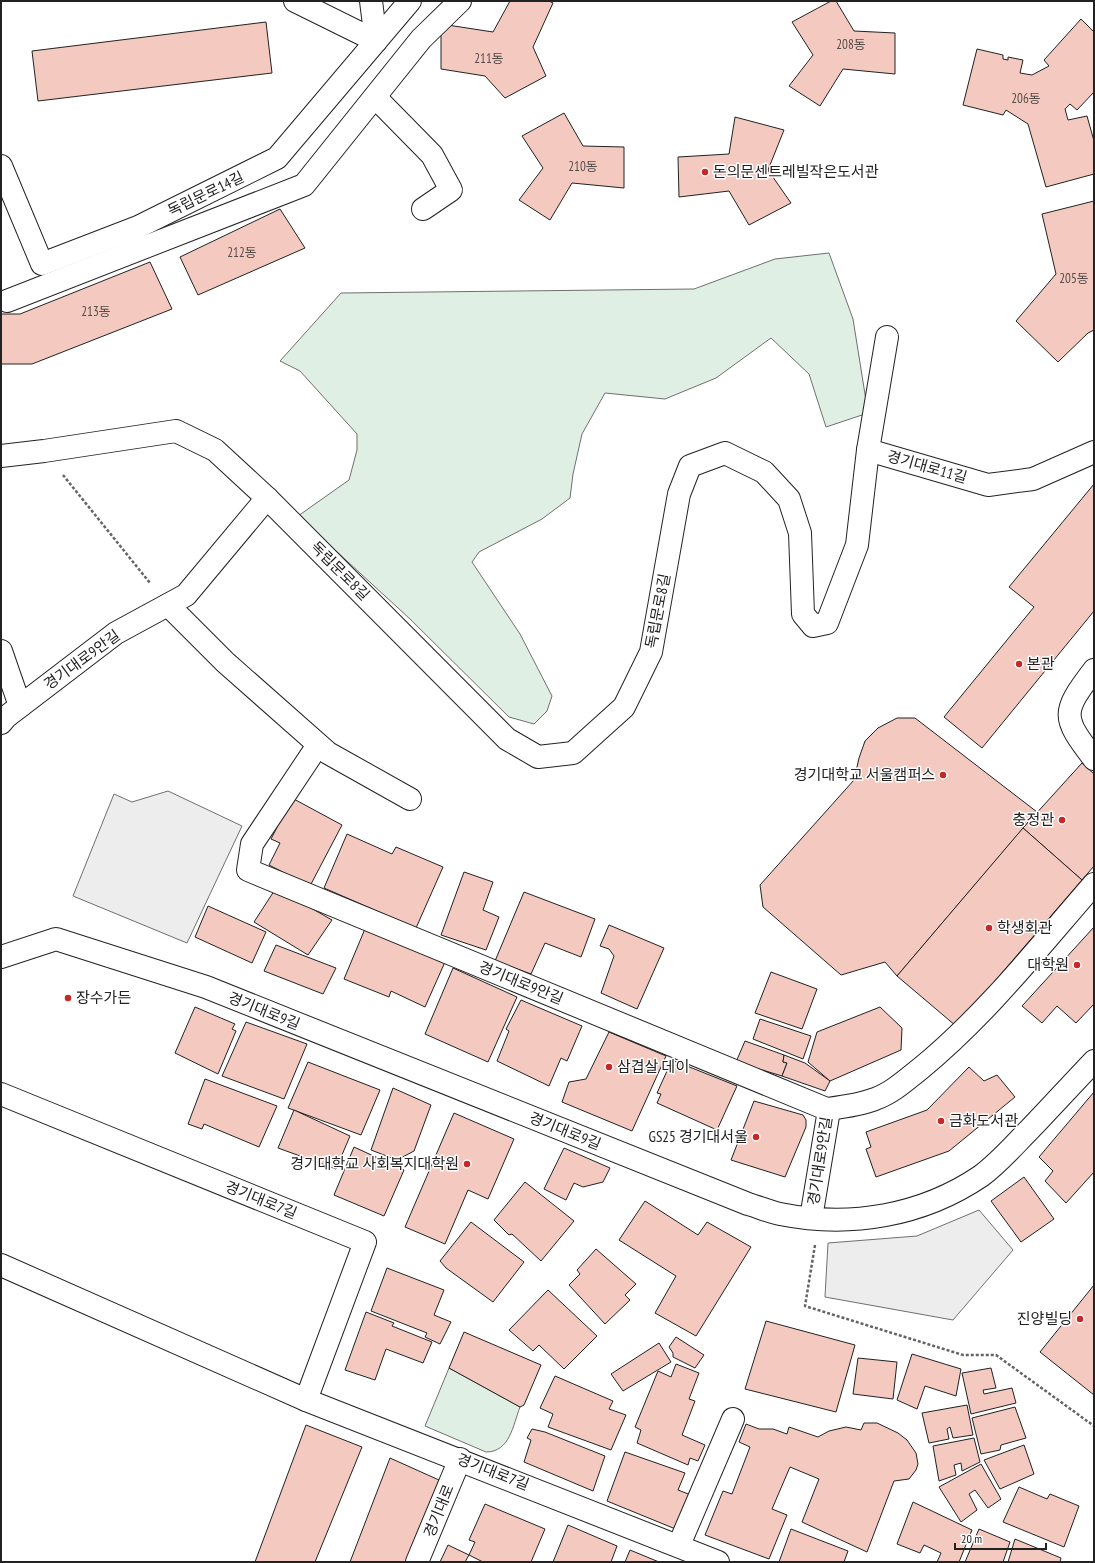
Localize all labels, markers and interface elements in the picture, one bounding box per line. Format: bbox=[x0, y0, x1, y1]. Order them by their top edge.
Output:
house number: 208동 bbox=[836, 36, 866, 53]
house number: 211동 bbox=[474, 50, 504, 67]
house number: 206동 bbox=[1011, 90, 1041, 107]
house number: 210동 bbox=[568, 158, 598, 175]
place label: 돈의문센트레빌작은도서관 bbox=[713, 162, 879, 181]
street label: 독립문로14길 bbox=[165, 167, 247, 220]
marker: 돈의문센트레빌작은도서관 bbox=[700, 167, 710, 177]
house number: 212동 bbox=[227, 244, 257, 261]
house number: 205동 bbox=[1059, 270, 1089, 287]
house number: 213동 bbox=[81, 303, 111, 320]
street label: 경기대로11길 bbox=[885, 446, 969, 487]
street label: 독립문로8길 bbox=[307, 537, 374, 604]
street label: 독립문로8길 bbox=[641, 572, 674, 650]
street label: 경기대로9안길 bbox=[40, 626, 124, 694]
place label: 본관 bbox=[1027, 654, 1055, 673]
marker: 본관 bbox=[1014, 659, 1024, 669]
place label: 경기대학교 서울캠퍼스 bbox=[794, 765, 935, 784]
marker: 경기대학교 서울캠퍼스 bbox=[938, 770, 948, 780]
place label: 충정관 bbox=[1013, 810, 1054, 829]
marker: 충정관 bbox=[1057, 815, 1067, 825]
place label: 학생회관 bbox=[997, 918, 1052, 937]
marker: 학생회관 bbox=[984, 923, 994, 933]
place label: 대학원 bbox=[1028, 955, 1069, 974]
street label: 경기대로9안길 bbox=[476, 957, 566, 1008]
marker: 대학원 bbox=[1072, 960, 1082, 970]
place label: 장수가든 bbox=[76, 988, 131, 1007]
street label: 경기대로9길 bbox=[226, 988, 303, 1034]
marker: 장수가든 bbox=[63, 993, 73, 1003]
place label: 삼겹살 데이 bbox=[617, 1057, 689, 1076]
marker: 삼겹살 데이 bbox=[604, 1062, 614, 1072]
street label: 경기대로9길 bbox=[527, 1108, 604, 1154]
place label: 금화도서관 bbox=[949, 1111, 1018, 1130]
street label: 경기대로9안길 bbox=[803, 1115, 836, 1207]
marker: 금화도서관 bbox=[936, 1116, 946, 1126]
place label: GS25 경기대서울 bbox=[649, 1127, 748, 1146]
marker: GS25 경기대서울 bbox=[751, 1132, 761, 1142]
place label: 경기대학교 사회복지대학원 bbox=[290, 1154, 459, 1173]
marker: 경기대학교 사회복지대학원 bbox=[462, 1159, 472, 1169]
street label: 경기대로7길 bbox=[223, 1177, 300, 1223]
place label: 진양빌딩 bbox=[1017, 1309, 1072, 1328]
marker: 진양빌딩 bbox=[1075, 1314, 1085, 1324]
street label: 경기대로7길 bbox=[454, 1449, 532, 1494]
street label: 경기대로 bbox=[419, 1482, 458, 1540]
scale bar bbox=[955, 1525, 1046, 1551]
text: 20 m bbox=[961, 1531, 982, 1546]

